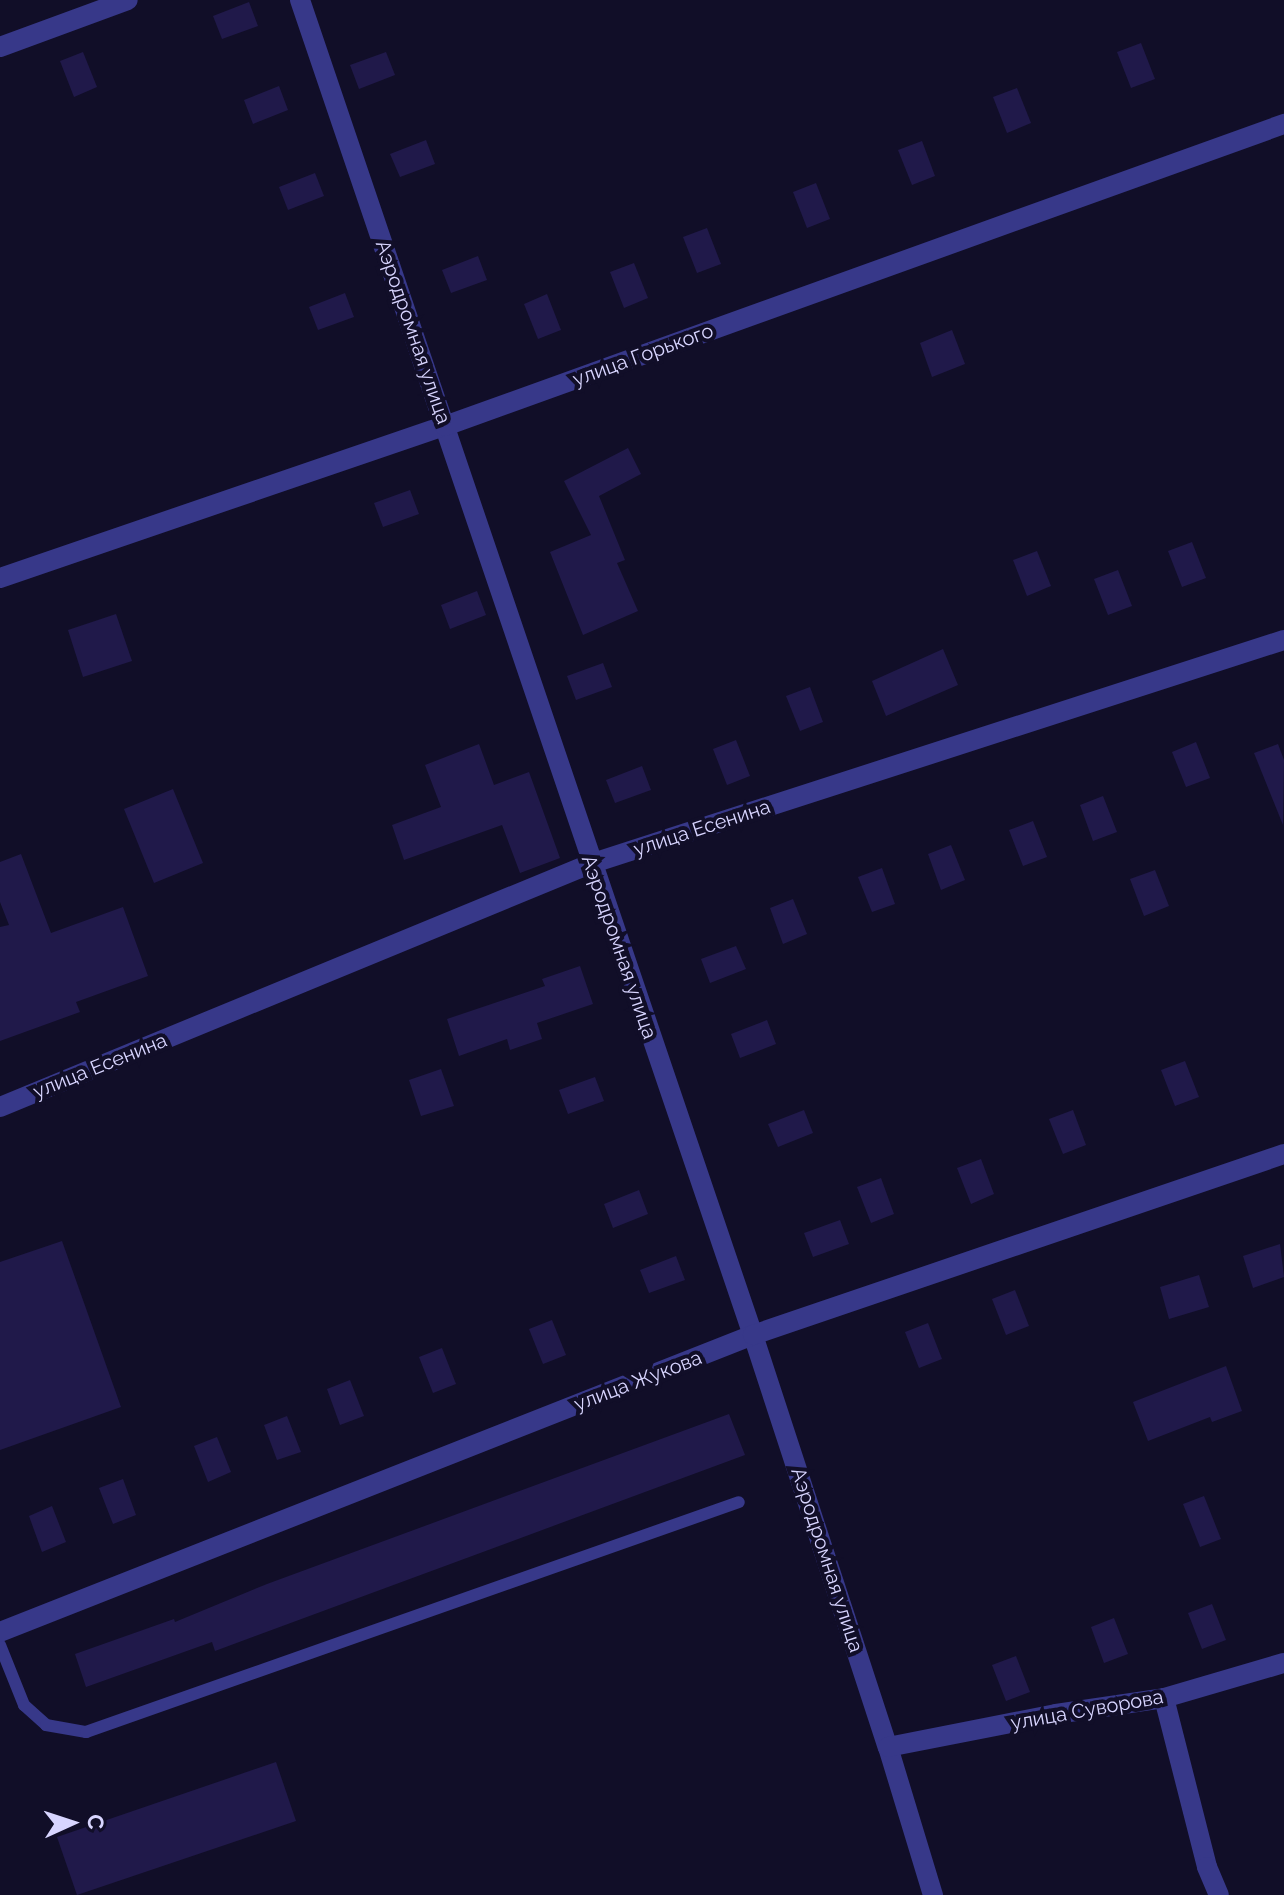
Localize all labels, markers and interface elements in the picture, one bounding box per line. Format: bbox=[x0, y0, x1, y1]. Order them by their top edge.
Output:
street label: Аэродромная улица bbox=[370, 237, 456, 427]
street label: улица Горького bbox=[569, 318, 717, 392]
street label: улица Есенина bbox=[631, 795, 773, 861]
street label: Аэродромная улица bbox=[576, 852, 662, 1042]
street label: улица Есенина bbox=[30, 1028, 170, 1104]
street label: улица Жукова bbox=[571, 1346, 705, 1416]
street label: Аэродромная улица bbox=[786, 1464, 868, 1656]
street label: улица Суворова bbox=[1009, 1685, 1165, 1735]
north arrow bbox=[32, 1783, 112, 1863]
text: С bbox=[83, 1814, 109, 1830]

